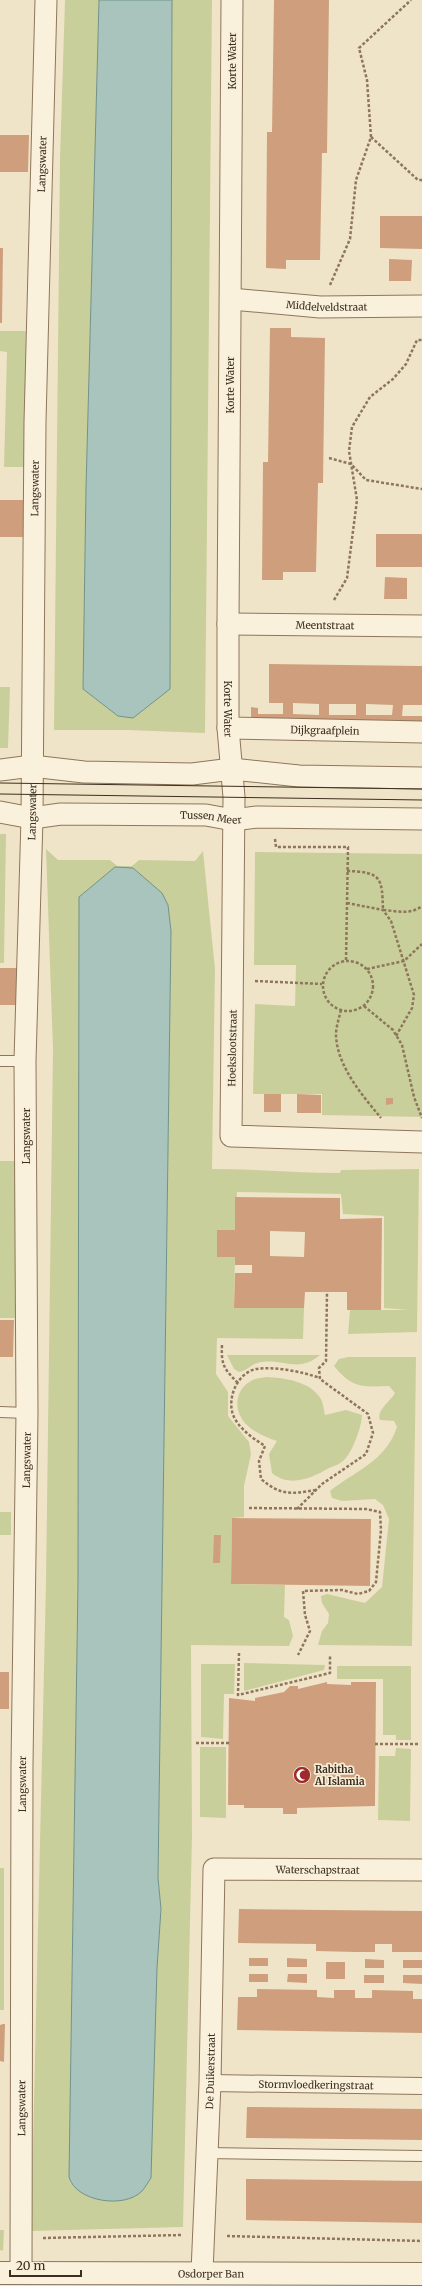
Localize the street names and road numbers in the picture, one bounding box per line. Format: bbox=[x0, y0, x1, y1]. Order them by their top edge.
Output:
street label: Korte Water bbox=[226, 32, 239, 89]
street label: Langswater bbox=[35, 135, 49, 193]
street label: Middelveldstraat bbox=[285, 298, 367, 314]
street label: Korte Water bbox=[224, 356, 237, 413]
street label: Langswater bbox=[28, 459, 42, 516]
street label: Meentstraat bbox=[296, 619, 355, 632]
street label: Korte Water bbox=[221, 681, 235, 739]
street label: Dijkgraafplein bbox=[290, 723, 360, 738]
street label: Langswater bbox=[25, 783, 39, 841]
street label: Tussen Meer bbox=[180, 809, 243, 827]
street label: Hoekslootstraat bbox=[225, 1009, 240, 1087]
street label: Langswater bbox=[20, 1107, 33, 1164]
street label: Langswater bbox=[20, 1431, 34, 1488]
street label: Langswater bbox=[16, 1755, 29, 1812]
street label: Waterschapstraat bbox=[275, 1863, 360, 1877]
street label: De Duikerstraat bbox=[203, 2033, 218, 2109]
street label: Stormvloedkeringstraat bbox=[258, 2078, 374, 2092]
street label: Langswater bbox=[15, 2079, 28, 2136]
street label: Osdorper Ban bbox=[178, 2267, 244, 2281]

